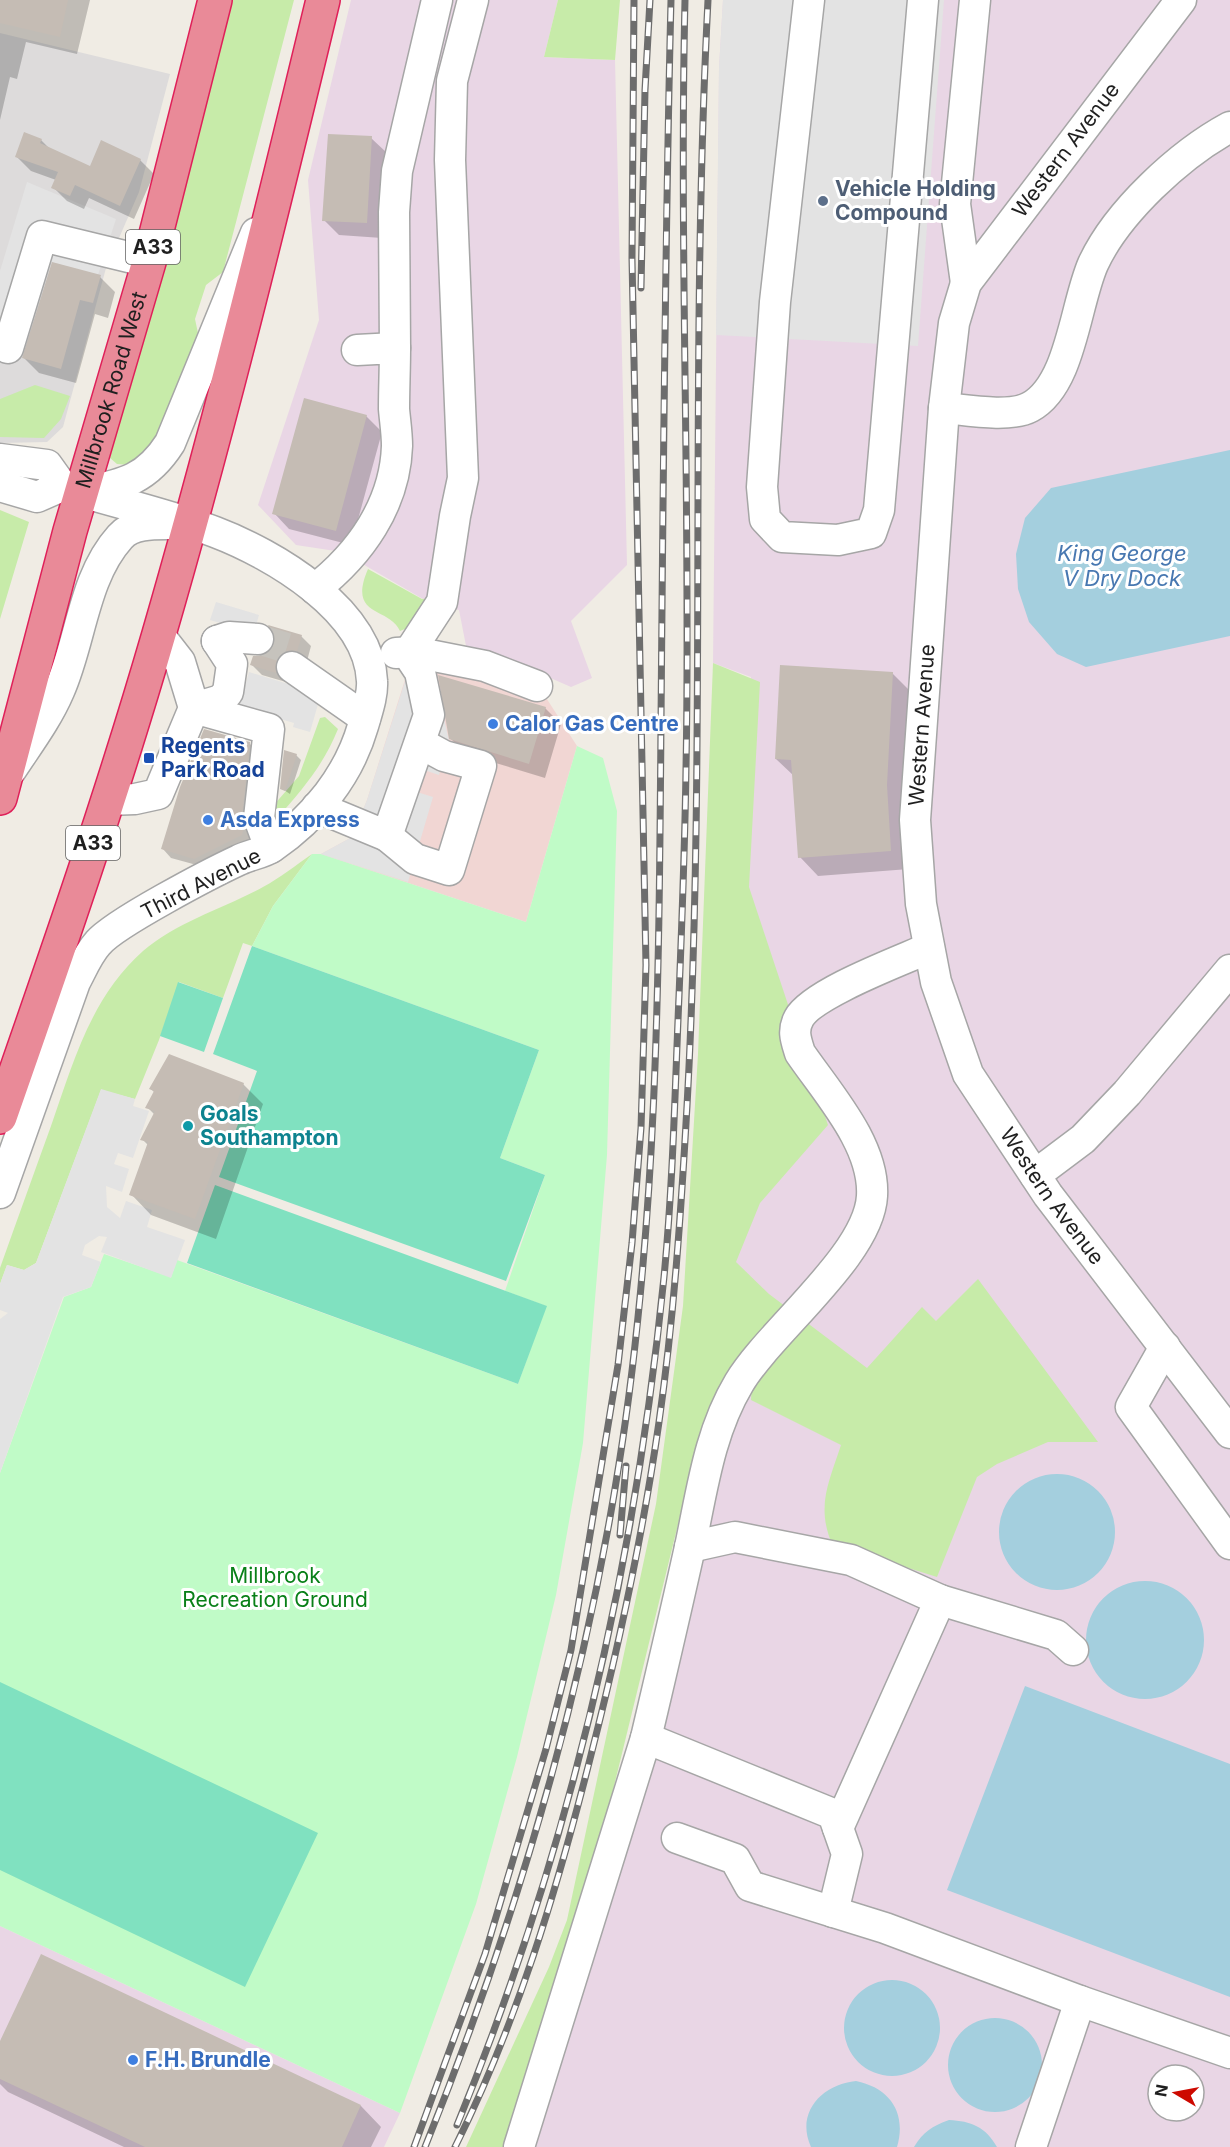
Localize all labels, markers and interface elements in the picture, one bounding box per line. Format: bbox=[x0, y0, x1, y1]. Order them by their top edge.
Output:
street label: Western Avenue bbox=[1007, 77, 1124, 222]
place label: Vehicle Holding Compound bbox=[835, 176, 996, 225]
marker: Vehicle Holding Compound bbox=[816, 194, 830, 208]
road number: A33 bbox=[126, 230, 180, 264]
street label: Millbrook Road West bbox=[70, 288, 152, 491]
water label: King George V Dry Dock bbox=[1057, 540, 1187, 591]
street label: Western Avenue bbox=[903, 643, 940, 807]
place label: Calor Gas Centre bbox=[505, 711, 679, 736]
marker: Calor Gas Centre bbox=[486, 717, 500, 731]
place label: Regents Park Road bbox=[161, 733, 265, 782]
marker: Regents Park Road bbox=[142, 751, 156, 765]
place label: Asda Express bbox=[220, 807, 360, 832]
marker: Asda Express bbox=[201, 813, 215, 827]
road number: A33 bbox=[66, 826, 120, 860]
street label: Third Avenue bbox=[137, 843, 265, 924]
place label: Goals Southampton bbox=[200, 1101, 339, 1150]
marker: Goals Southampton bbox=[181, 1119, 195, 1133]
street label: Western Avenue bbox=[995, 1123, 1110, 1269]
park label: Millbrook Recreation Ground bbox=[182, 1563, 368, 1612]
place label: F.H. Brundle bbox=[145, 2047, 271, 2072]
marker: F.H. Brundle bbox=[126, 2053, 140, 2067]
north arrow bbox=[1146, 2063, 1206, 2123]
text: N bbox=[1150, 2083, 1172, 2098]

